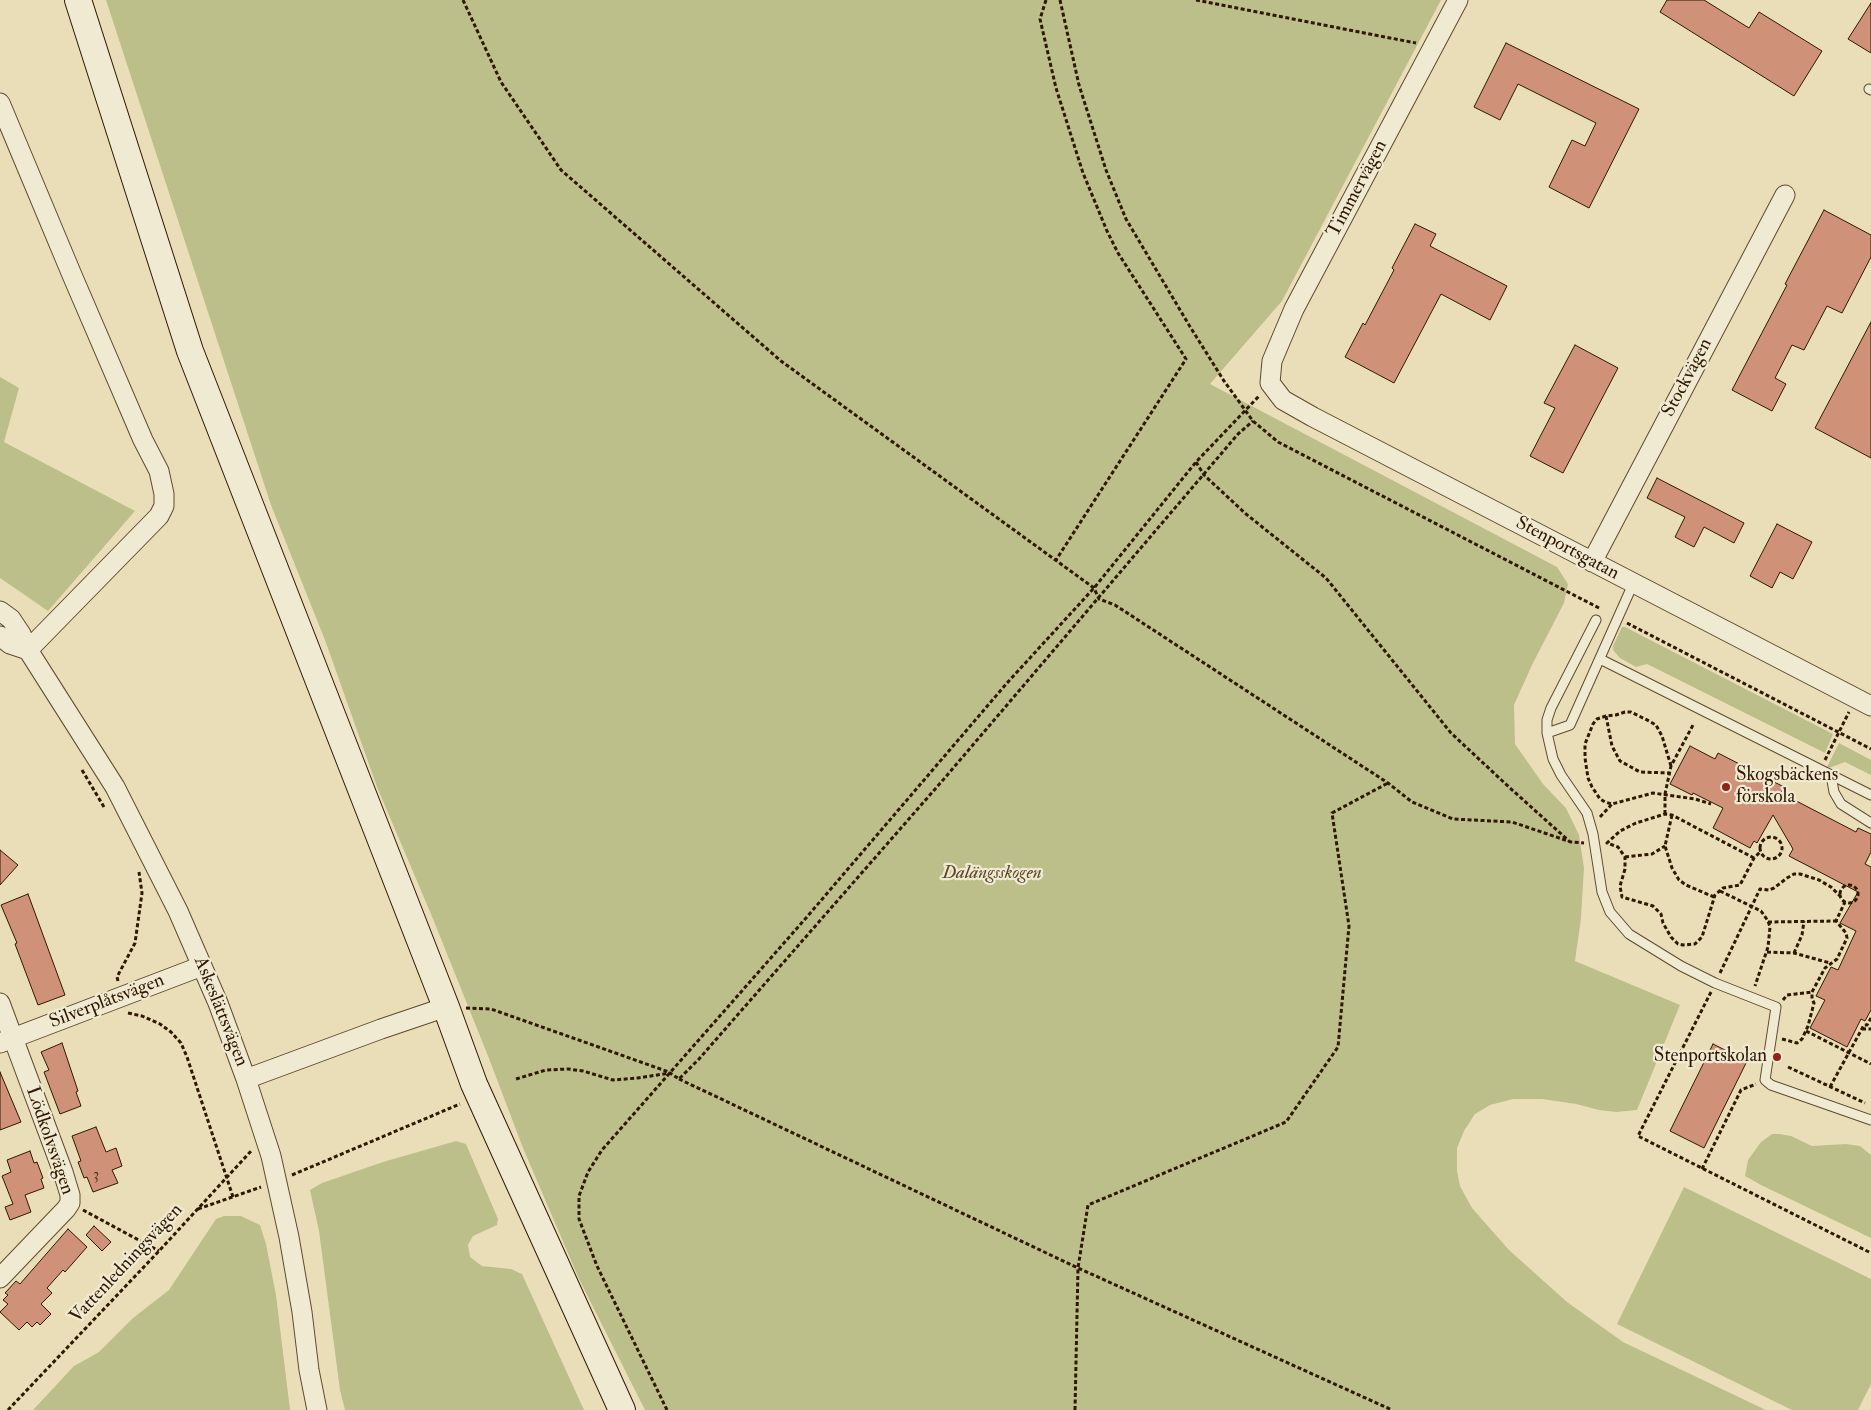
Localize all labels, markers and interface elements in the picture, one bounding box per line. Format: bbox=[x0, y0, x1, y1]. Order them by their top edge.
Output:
street label: Timmervägen bbox=[1323, 137, 1393, 241]
street label: Stockvägen bbox=[1658, 335, 1718, 421]
street label: Stenportsgatan bbox=[1511, 512, 1623, 586]
place label: Skogsbäckens förskola bbox=[1736, 765, 1838, 809]
marker: Skogsbäckens förskola bbox=[1720, 781, 1732, 793]
park label: Dalängsskogen bbox=[942, 863, 1042, 885]
street label: Askeslättsvägen bbox=[188, 954, 252, 1070]
street label: Silverplåtsvägen bbox=[46, 970, 168, 1034]
place label: Stenportskolan bbox=[1654, 1046, 1767, 1068]
marker: Stenportskolan bbox=[1771, 1051, 1783, 1063]
street label: Lödkolvsvägen bbox=[20, 1084, 78, 1198]
house number: 3 bbox=[93, 1166, 99, 1186]
street label: Vattenledningsvägen bbox=[66, 1199, 188, 1329]

